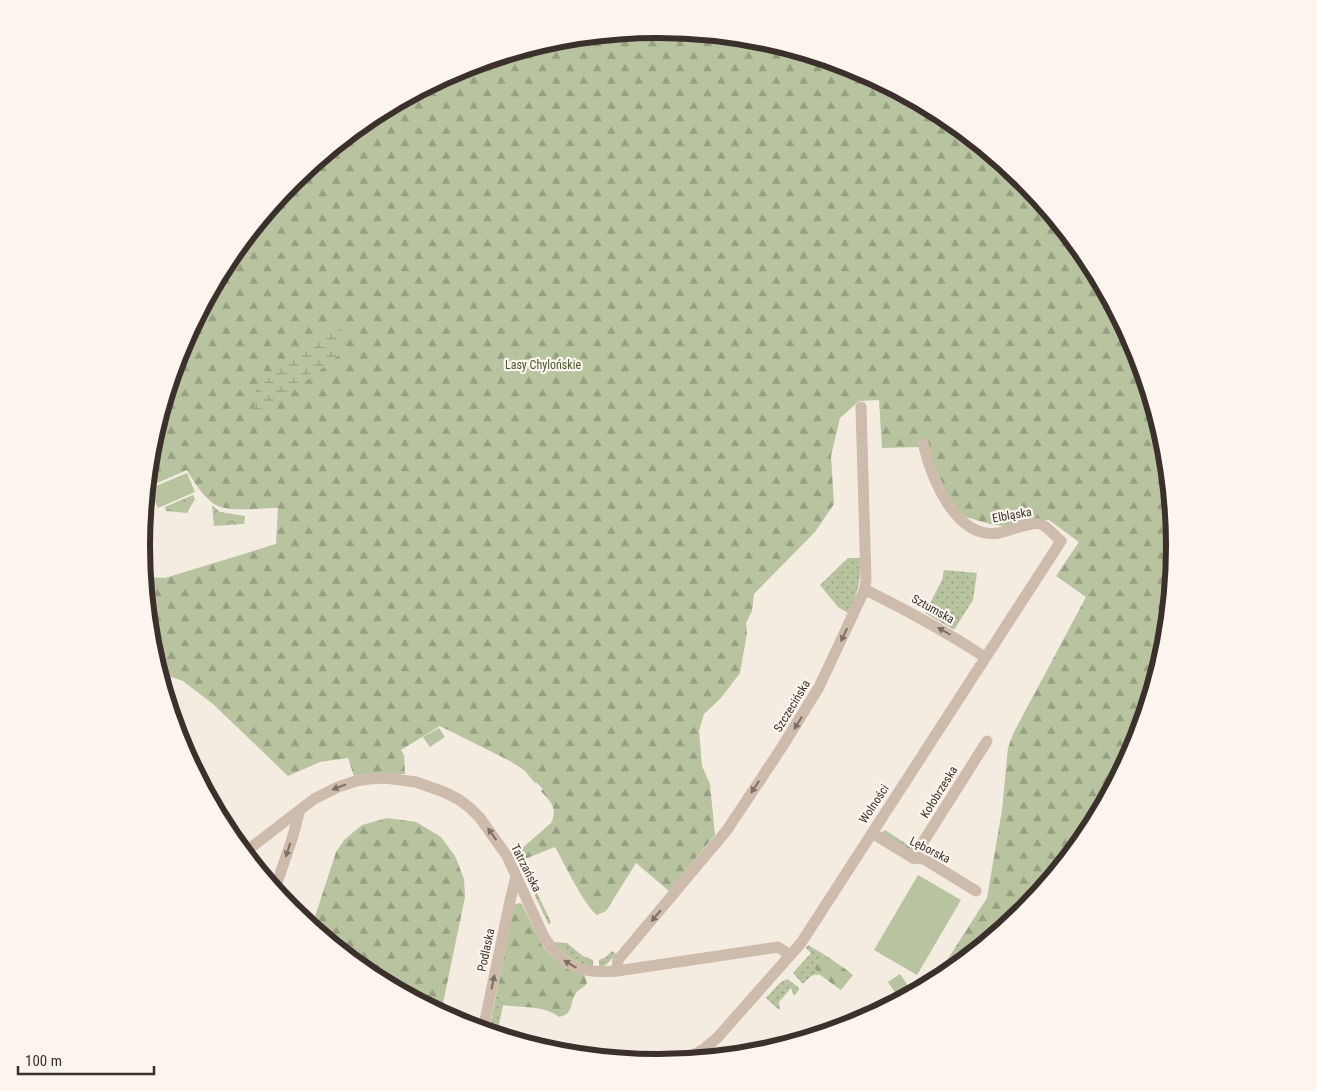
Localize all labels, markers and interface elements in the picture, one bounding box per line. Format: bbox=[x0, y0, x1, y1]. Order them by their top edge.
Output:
park label: Lasy Chylońskie bbox=[505, 358, 581, 372]
street label: Elbląska bbox=[991, 505, 1033, 525]
street label: Sztumska bbox=[909, 592, 957, 627]
one-way arrow bbox=[938, 627, 951, 636]
one-way arrow bbox=[839, 628, 847, 642]
street label: Szczecińska bbox=[771, 677, 813, 735]
one-way arrow bbox=[793, 717, 802, 730]
street label: Kołobrzeska bbox=[918, 763, 961, 820]
one-way arrow bbox=[750, 781, 760, 794]
street label: Wolności bbox=[856, 782, 892, 826]
one-way arrow bbox=[332, 784, 347, 791]
one-way arrow bbox=[487, 828, 497, 841]
street label: Lęborska bbox=[907, 834, 953, 866]
street label: Tatrzańska bbox=[508, 842, 544, 895]
one-way arrow bbox=[284, 843, 291, 858]
one-way arrow bbox=[651, 910, 662, 922]
street label: Podlaska bbox=[475, 927, 497, 973]
one-way arrow bbox=[564, 959, 577, 968]
one-way arrow bbox=[489, 974, 497, 989]
scale bar bbox=[18, 1044, 154, 1076]
text: 100 m bbox=[25, 1052, 62, 1070]

